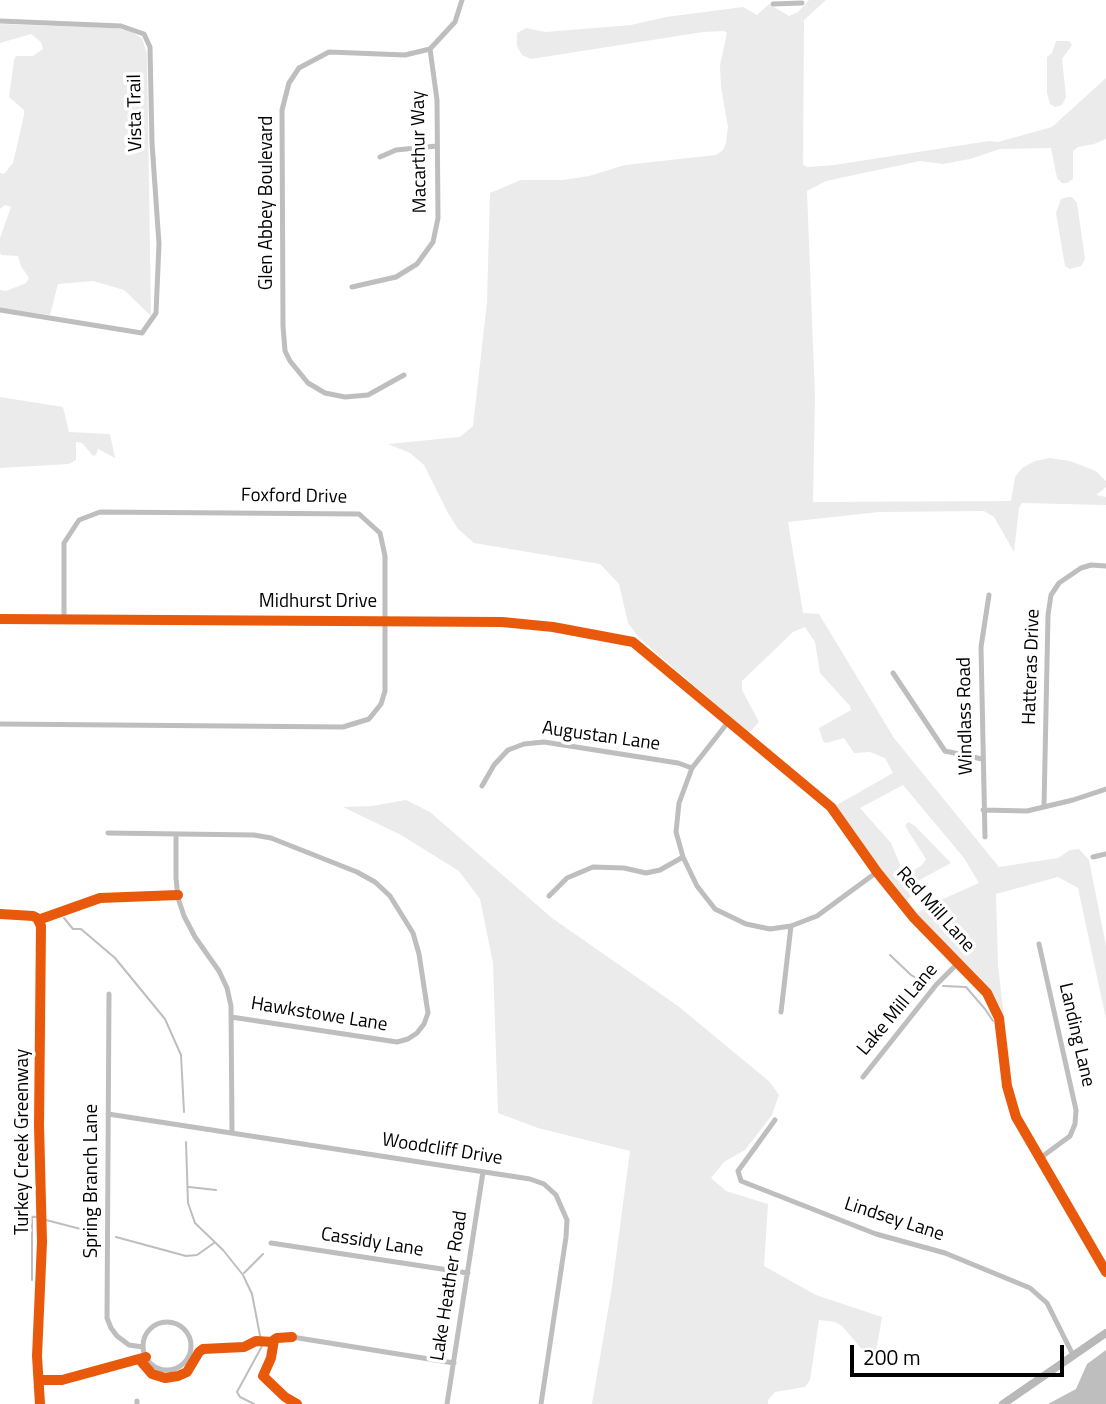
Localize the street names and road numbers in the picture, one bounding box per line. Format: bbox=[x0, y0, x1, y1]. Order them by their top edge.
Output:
street label: Vista Trail bbox=[124, 74, 148, 152]
street label: Macarthur Way bbox=[408, 90, 432, 214]
street label: Glen Abbey Boulevard bbox=[256, 116, 278, 290]
street label: Foxford Drive bbox=[241, 485, 347, 509]
street label: Midhurst Drive bbox=[259, 591, 377, 613]
street label: Hatteras Drive bbox=[1019, 609, 1045, 725]
street label: Windlass Road bbox=[954, 657, 978, 775]
street label: Augustan Lane bbox=[540, 717, 662, 757]
street label: Red Mill Lane bbox=[891, 863, 979, 957]
street label: Lake Mill Lane bbox=[853, 959, 943, 1061]
street label: Landing Lane bbox=[1053, 981, 1099, 1089]
street label: Hawkstowe Lane bbox=[249, 993, 389, 1037]
street label: Turkey Creek Greenway bbox=[12, 1049, 34, 1235]
street label: Spring Branch Lane bbox=[81, 1104, 103, 1258]
street label: Woodcliff Drive bbox=[380, 1129, 504, 1171]
street label: Lindsey Lane bbox=[841, 1193, 947, 1247]
street label: Lake Heather Road bbox=[427, 1209, 473, 1363]
street label: Cassidy Lane bbox=[319, 1224, 425, 1262]

